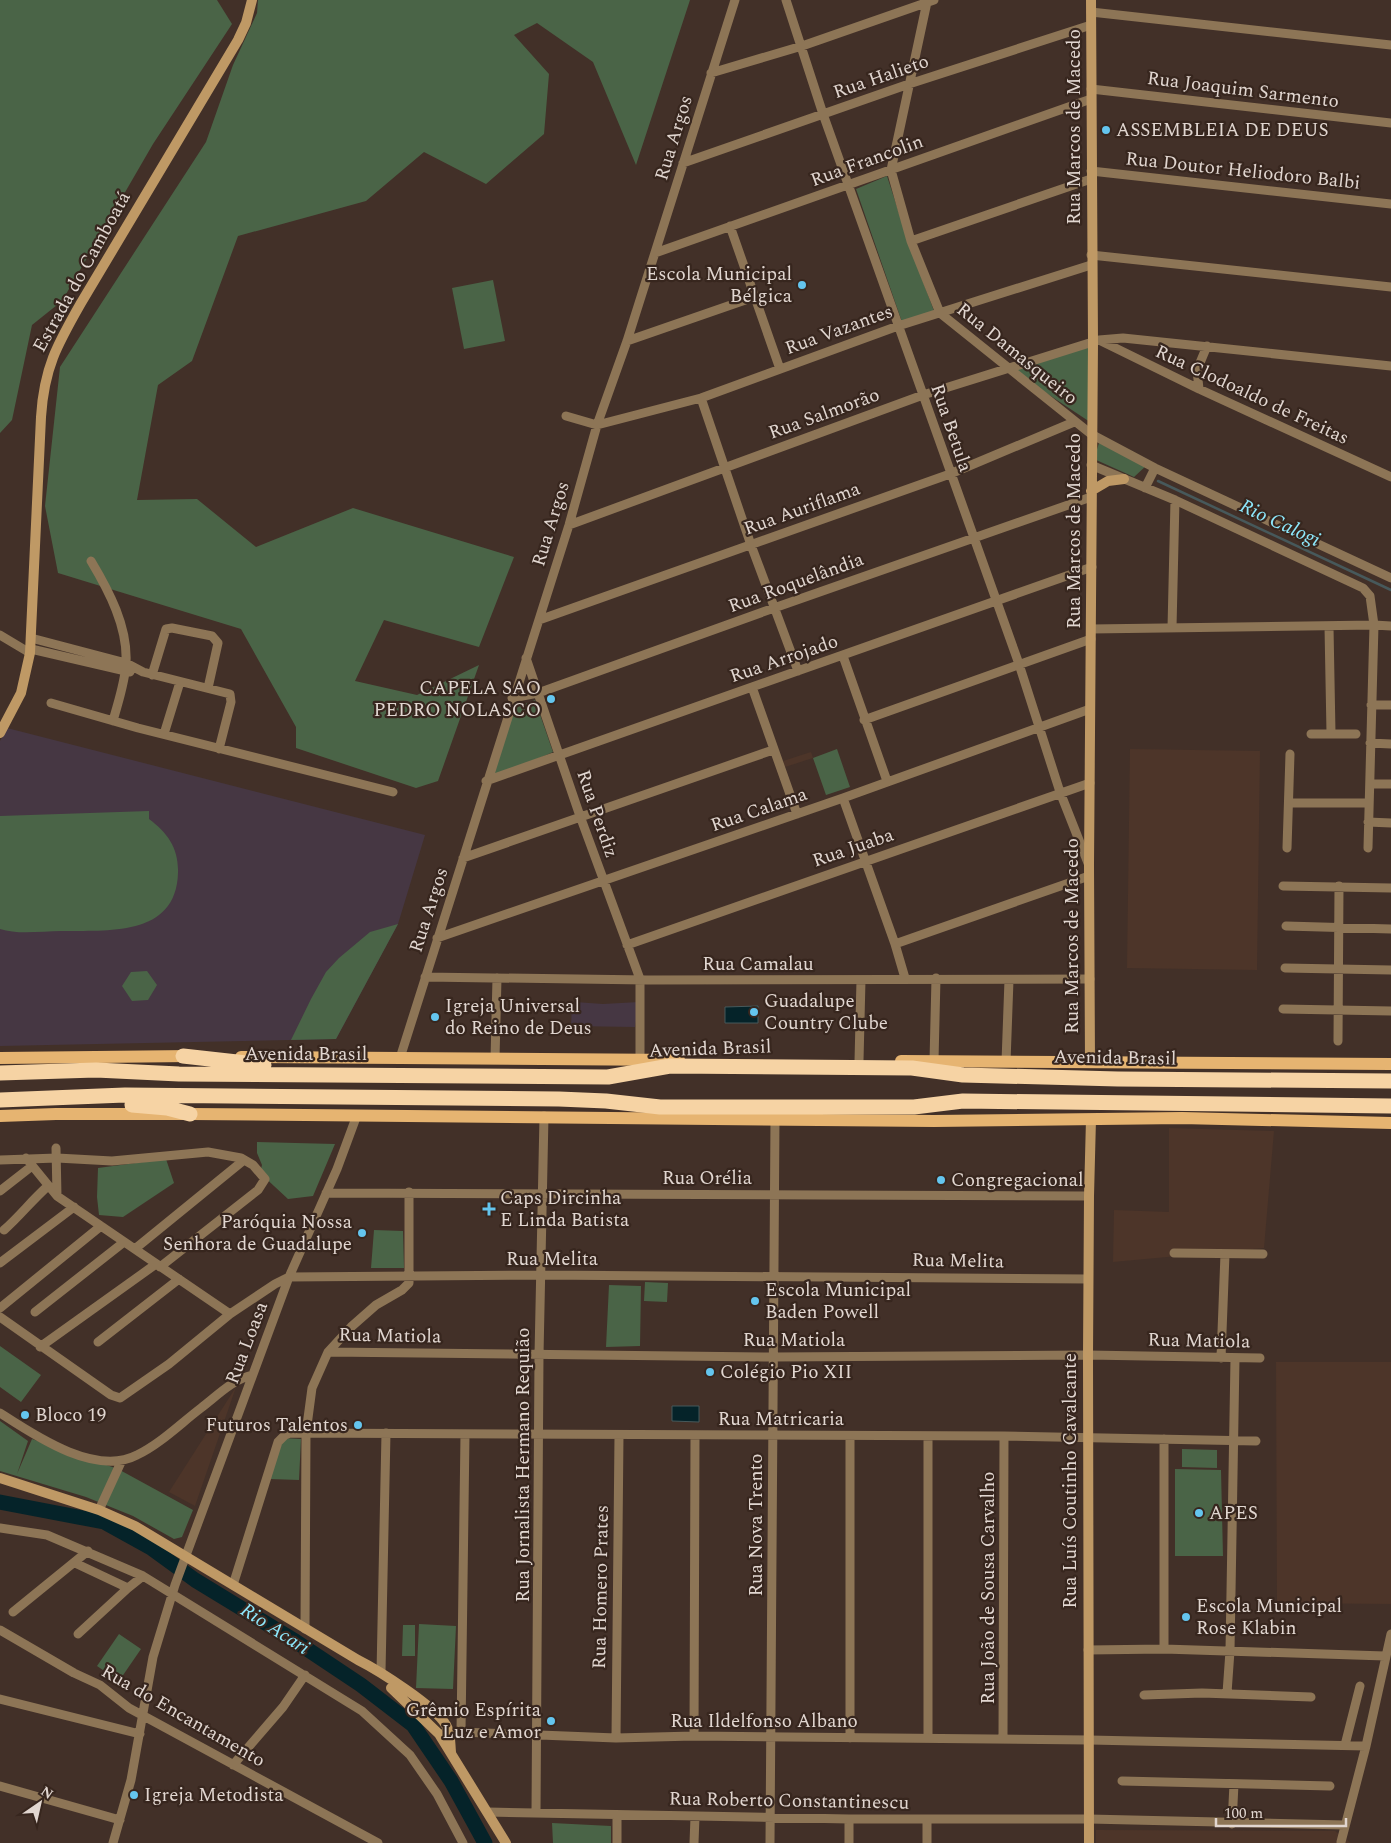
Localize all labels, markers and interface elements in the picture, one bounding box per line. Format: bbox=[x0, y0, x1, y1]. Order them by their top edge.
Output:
street label: Rua Marcos de Macedo bbox=[1060, 29, 1089, 225]
street label: Rua Halieto bbox=[829, 47, 933, 107]
street label: Rua Joaquim Sarmento bbox=[1145, 64, 1341, 116]
street label: Rua Argos bbox=[647, 92, 701, 184]
place label: ASSEMBLEIA DE DEUS bbox=[1116, 116, 1329, 145]
marker: ASSEMBLEIA DE DEUS bbox=[1100, 124, 1112, 136]
street label: Rua Francolin bbox=[806, 127, 928, 195]
street label: Rua Doutor Heliodoro Balbi bbox=[1124, 144, 1362, 198]
street label: Estrada do Camboatá bbox=[26, 186, 139, 358]
place label: Escola Municipal Bélgica bbox=[646, 260, 793, 311]
marker: Escola Municipal Bélgica bbox=[796, 279, 808, 291]
street label: Rua Damasqueiro bbox=[950, 296, 1084, 412]
street label: Rua Vazantes bbox=[781, 297, 897, 363]
street label: Rua Clodoaldo de Freitas bbox=[1150, 337, 1354, 453]
street label: Rua Salmorão bbox=[764, 380, 884, 448]
street label: Rua Betula bbox=[922, 380, 980, 477]
street label: Rua Marcos de Macedo bbox=[1060, 433, 1089, 629]
street label: Rua Auriflama bbox=[740, 474, 865, 544]
street label: Rua Argos bbox=[524, 478, 578, 570]
water label: Rio Calogi bbox=[1235, 491, 1326, 555]
street label: Rua Roquelândia bbox=[724, 545, 869, 621]
street label: Rua Arrojado bbox=[726, 627, 842, 691]
place label: CAPELA SAO PEDRO NOLASCO bbox=[374, 674, 541, 725]
marker: CAPELA SAO PEDRO NOLASCO bbox=[545, 693, 557, 705]
street label: Rua Perdiz bbox=[568, 766, 626, 862]
street label: Rua Calama bbox=[707, 780, 812, 840]
street label: Rua Juaba bbox=[808, 820, 898, 875]
street label: Rua Marcos de Macedo bbox=[1058, 838, 1087, 1034]
street label: Rua Argos bbox=[402, 864, 456, 956]
street label: Rua Camalau bbox=[702, 950, 814, 979]
place label: Guadalupe Country Clube bbox=[764, 987, 888, 1038]
place label: Igreja Universal do Reino de Deus bbox=[445, 992, 592, 1043]
marker: Guadalupe Country Clube bbox=[748, 1006, 760, 1018]
marker: Igreja Universal do Reino de Deus bbox=[429, 1011, 441, 1023]
street label: Avenida Brasil bbox=[648, 1032, 772, 1066]
street label: Avenida Brasil bbox=[245, 1040, 367, 1069]
street label: Avenida Brasil bbox=[1053, 1042, 1177, 1074]
street label: Rua Orélia bbox=[662, 1164, 753, 1193]
place label: Congregacional bbox=[951, 1166, 1083, 1195]
marker: Congregacional bbox=[935, 1174, 947, 1186]
place label: Caps Dircinha E Linda Batista bbox=[500, 1184, 630, 1235]
marker: Caps Dircinha E Linda Batista bbox=[482, 1202, 496, 1216]
place label: Paróquia Nossa Senhora de Guadalupe bbox=[163, 1208, 353, 1259]
marker: Paróquia Nossa Senhora de Guadalupe bbox=[356, 1227, 368, 1239]
street label: Rua Melita bbox=[506, 1245, 599, 1274]
street label: Rua Melita bbox=[912, 1246, 1005, 1276]
place label: Escola Municipal Baden Powell bbox=[765, 1276, 911, 1327]
marker: Escola Municipal Baden Powell bbox=[749, 1295, 761, 1307]
street label: Rua Loasa bbox=[218, 1297, 276, 1389]
street label: Rua Matiola bbox=[338, 1321, 442, 1351]
street label: Rua Matiola bbox=[743, 1326, 846, 1355]
street label: Rua Matiola bbox=[1147, 1326, 1251, 1356]
street label: Rua Jornalista Hermano Requião bbox=[509, 1328, 538, 1602]
street label: Rua Luís Coutinho Cavalcante bbox=[1056, 1353, 1085, 1609]
place label: Colégio Pio XII bbox=[720, 1358, 852, 1387]
marker: Colégio Pio XII bbox=[704, 1366, 716, 1378]
place label: Bloco 19 bbox=[35, 1401, 106, 1430]
street label: Rua Matricaria bbox=[718, 1405, 845, 1434]
marker: Bloco 19 bbox=[19, 1409, 31, 1421]
place label: Futuros Talentos bbox=[205, 1411, 348, 1440]
marker: Futuros Talentos bbox=[352, 1419, 364, 1431]
street label: Rua Nova Trento bbox=[742, 1454, 771, 1596]
street label: Rua João de Sousa Carvalho bbox=[974, 1472, 1003, 1705]
place label: APES bbox=[1209, 1499, 1258, 1528]
street label: Rua Homero Prates bbox=[585, 1505, 617, 1669]
marker: APES bbox=[1193, 1507, 1205, 1519]
place label: Escola Municipal Rose Klabin bbox=[1196, 1592, 1342, 1643]
water label: Rio Acari bbox=[234, 1595, 316, 1663]
marker: Escola Municipal Rose Klabin bbox=[1180, 1611, 1192, 1623]
street label: Rua do Encantamento bbox=[95, 1657, 271, 1775]
place label: Grêmio Espírita Luz e Amor bbox=[406, 1696, 542, 1747]
street label: Rua Ildelfonso Albano bbox=[670, 1707, 858, 1736]
marker: Grêmio Espírita Luz e Amor bbox=[545, 1715, 557, 1727]
north arrow bbox=[15, 1778, 65, 1828]
text: N bbox=[36, 1781, 58, 1805]
place label: Igreja Metodista bbox=[144, 1781, 284, 1810]
street label: Rua Roberto Constantinescu bbox=[669, 1784, 910, 1818]
marker: Igreja Metodista bbox=[128, 1789, 140, 1801]
scale bar bbox=[1216, 1796, 1346, 1828]
text: 100 m bbox=[1224, 1802, 1263, 1825]

